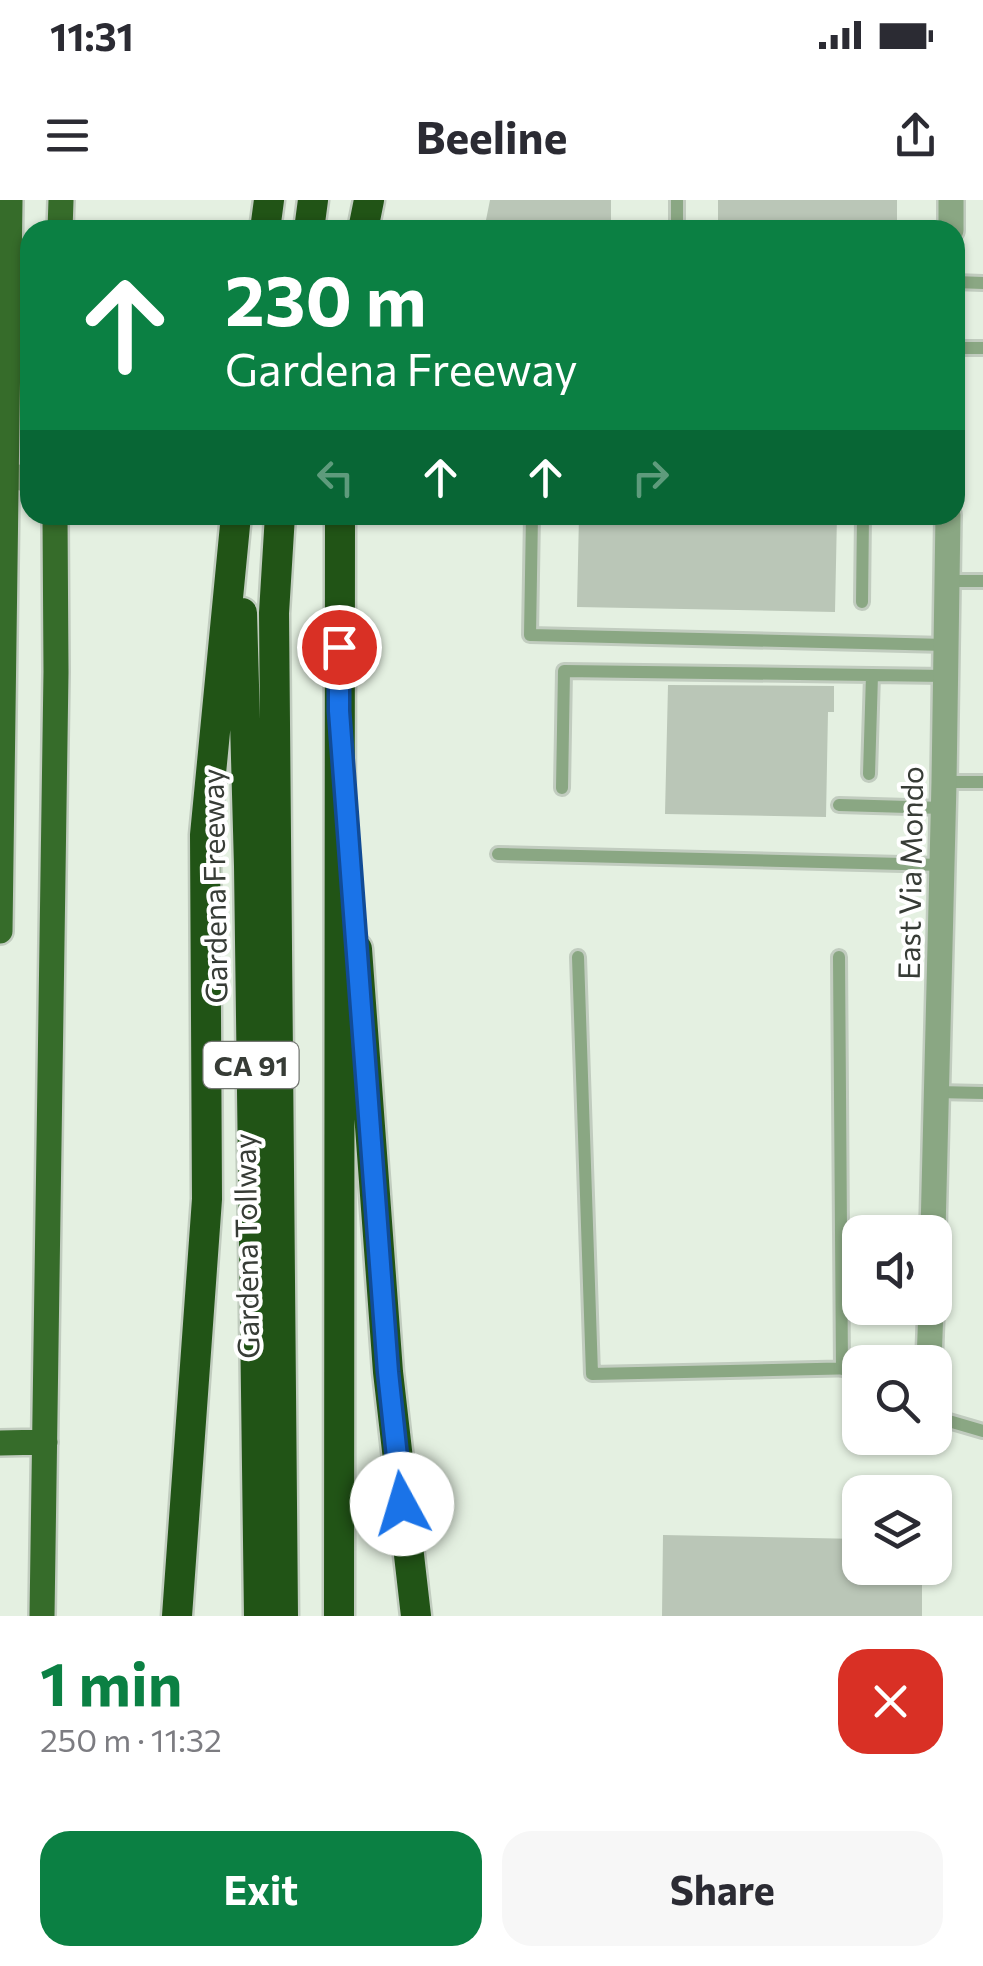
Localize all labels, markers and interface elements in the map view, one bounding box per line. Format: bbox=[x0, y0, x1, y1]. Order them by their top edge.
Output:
text: 11:31 bbox=[50, 12, 134, 59]
icon: menu bbox=[40, 108, 95, 163]
text: Beeline bbox=[416, 108, 567, 163]
icon: share bbox=[888, 108, 943, 163]
text: 230 m bbox=[225, 255, 427, 340]
icon: ahead bbox=[60, 260, 190, 390]
text: Gardena Freeway bbox=[225, 340, 578, 395]
icon: left bbox=[308, 450, 363, 505]
icon: ahead bbox=[413, 450, 468, 505]
icon: ahead bbox=[518, 450, 573, 505]
icon: right bbox=[623, 450, 678, 505]
pin bbox=[297, 605, 382, 690]
icon: arrive bbox=[312, 620, 367, 675]
street label: East Via Mondo bbox=[889, 766, 929, 980]
street label: Gardena Freeway bbox=[192, 768, 234, 1004]
road number: CA 91 bbox=[204, 1042, 298, 1088]
street label: Gardena Tollway bbox=[225, 1133, 265, 1359]
map controls bbox=[842, 1215, 952, 1585]
button: sound bbox=[842, 1215, 952, 1325]
button: search bbox=[842, 1345, 952, 1455]
position arrow bbox=[350, 1452, 454, 1556]
button: layers bbox=[842, 1475, 952, 1585]
text: 1 min bbox=[40, 1645, 182, 1718]
button: close bbox=[838, 1649, 943, 1754]
text: 250 m · 11:32 bbox=[40, 1719, 222, 1759]
button: Exit bbox=[40, 1831, 482, 1946]
button: Share bbox=[502, 1831, 943, 1946]

